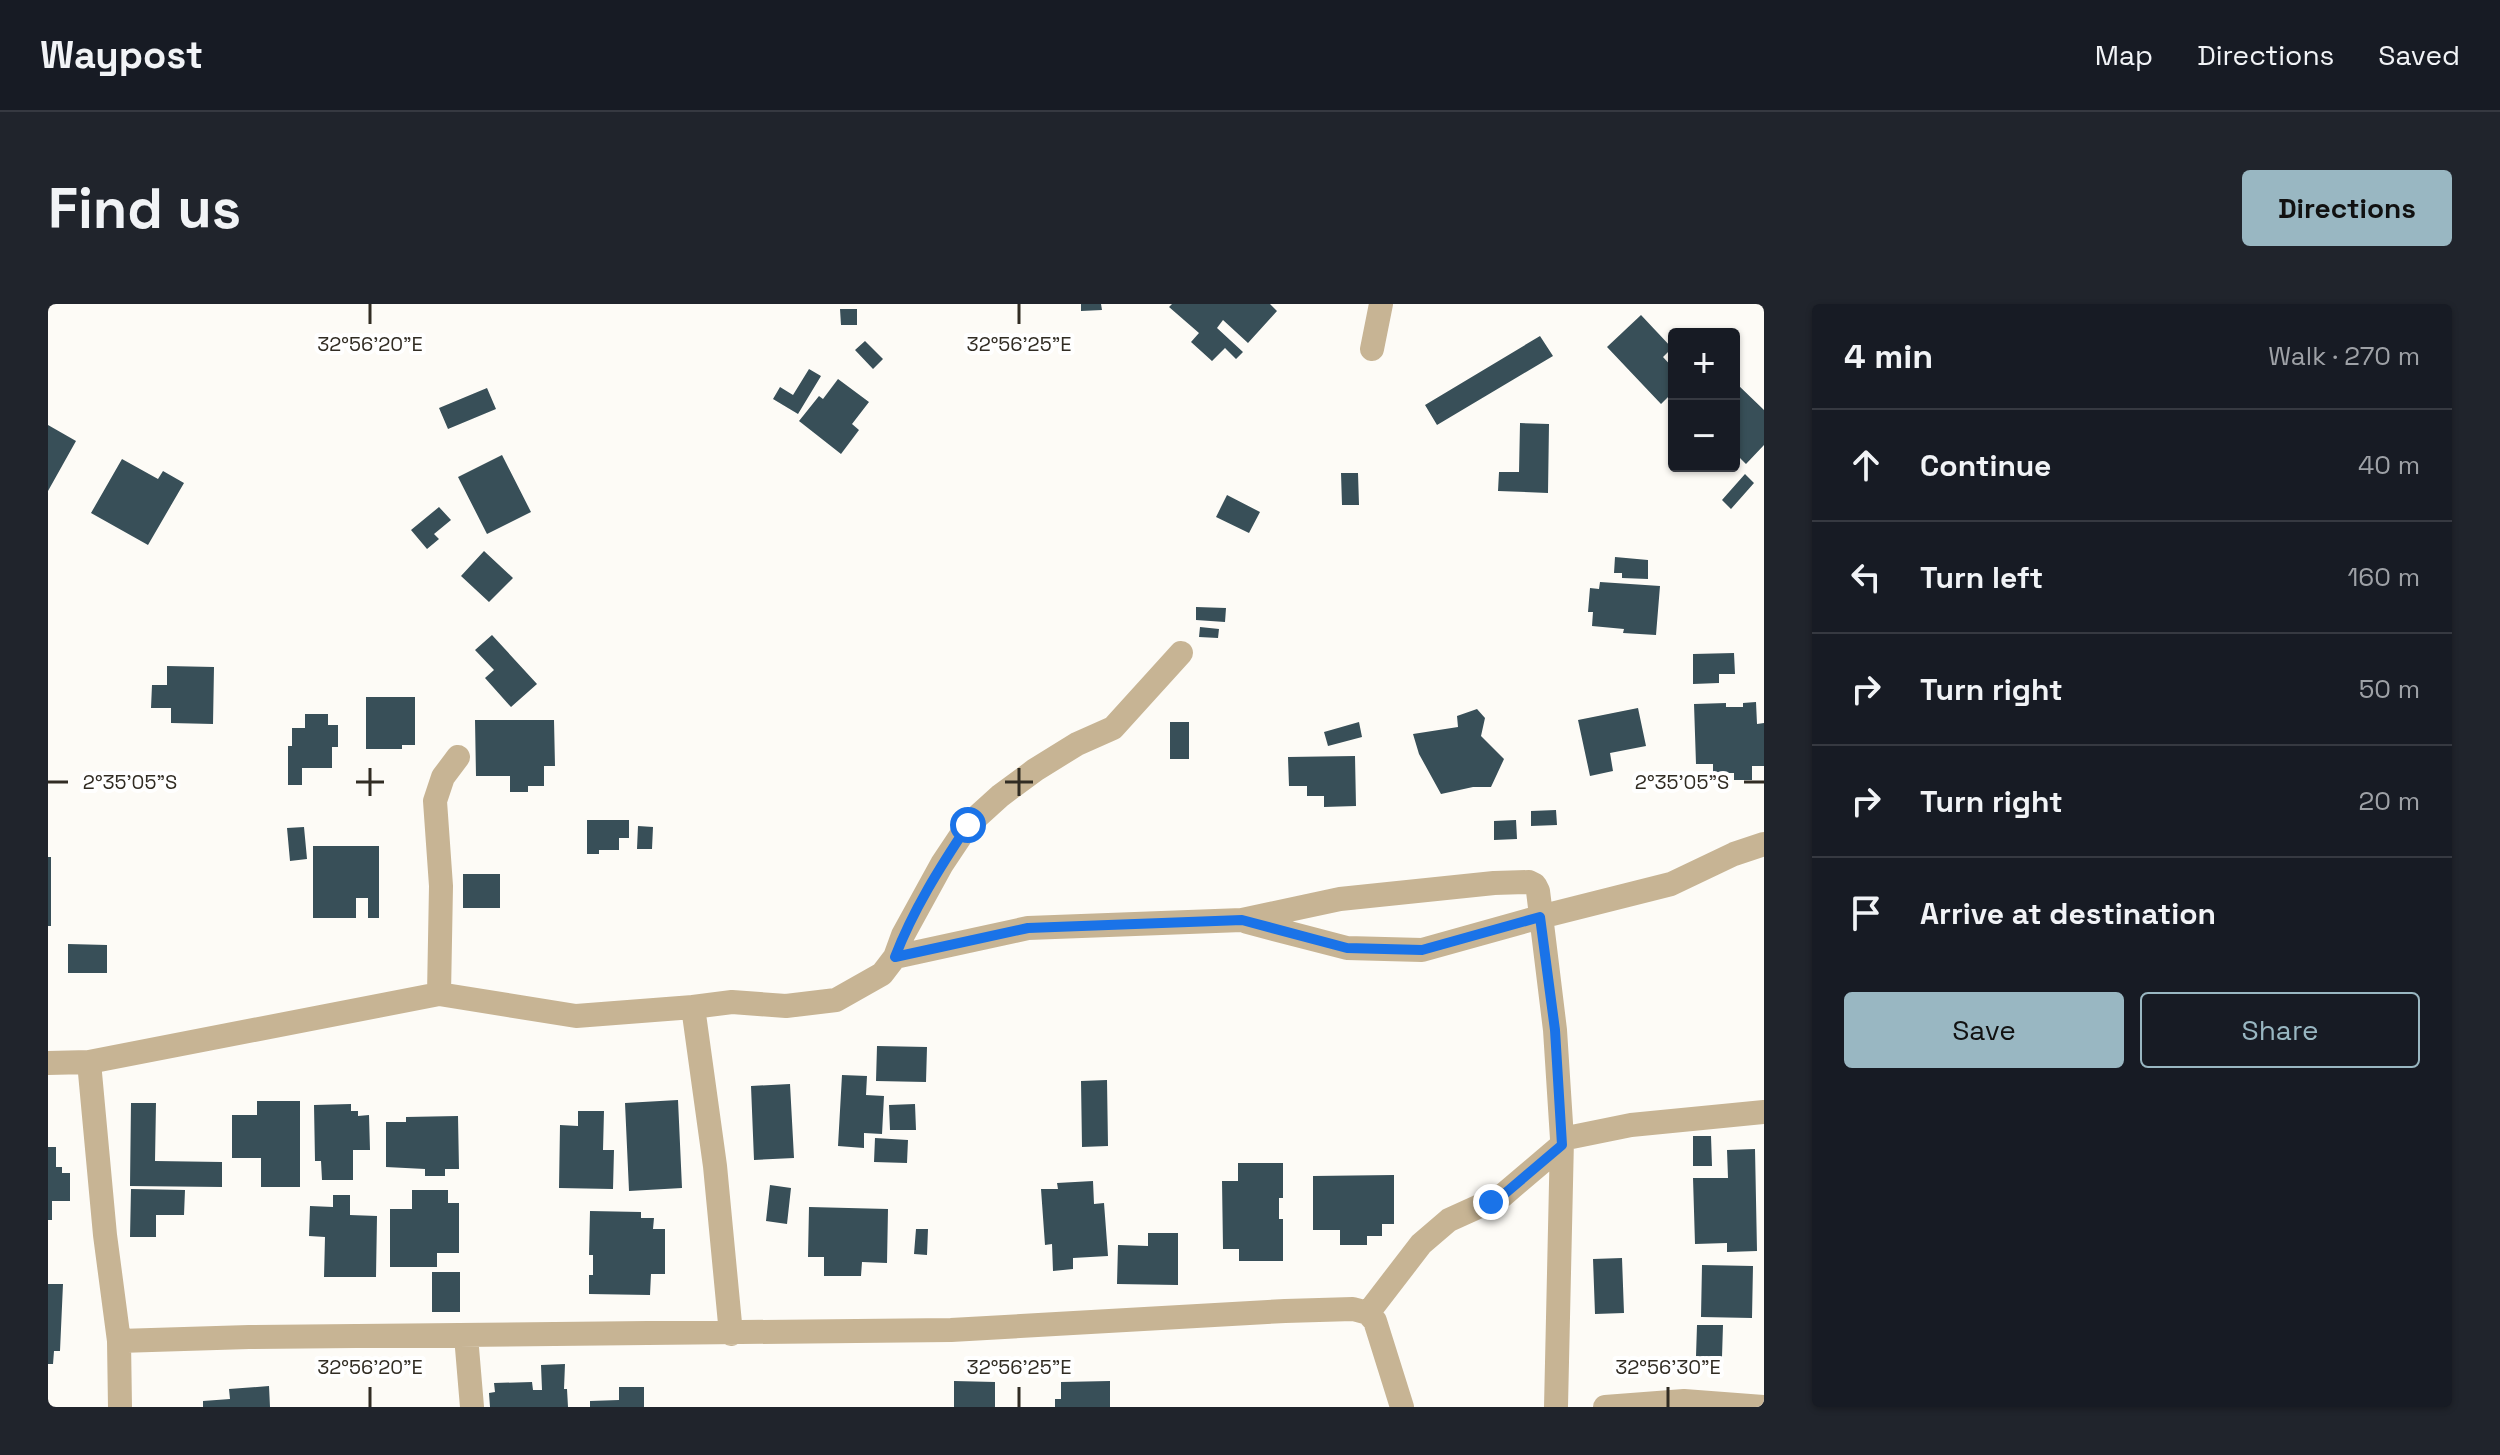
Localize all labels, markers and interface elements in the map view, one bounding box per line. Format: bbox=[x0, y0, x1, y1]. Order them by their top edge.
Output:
text: Waypost bbox=[40, 31, 203, 79]
text: Map bbox=[2095, 37, 2153, 73]
text: Directions bbox=[2197, 37, 2334, 73]
text: Saved bbox=[2378, 37, 2460, 73]
button: Directions bbox=[2242, 170, 2452, 246]
text: Find us bbox=[48, 173, 241, 244]
map controls bbox=[1668, 328, 1740, 472]
button: + bbox=[1668, 328, 1740, 400]
text: 32°56'20"E bbox=[317, 331, 423, 357]
text: 32°56'25"E bbox=[967, 331, 1071, 357]
text: 4 min bbox=[1844, 335, 1933, 378]
text: Walk · 270 m bbox=[2268, 339, 2420, 373]
button: − bbox=[1668, 400, 1740, 472]
icon: ahead bbox=[1844, 443, 1888, 487]
text: Continue bbox=[1920, 446, 2051, 485]
text: 40 m bbox=[2358, 448, 2420, 482]
icon: left bbox=[1844, 555, 1888, 599]
text: Turn left bbox=[1920, 558, 2043, 597]
text: 160 m bbox=[2348, 560, 2420, 594]
icon: right bbox=[1844, 667, 1888, 711]
text: Turn right bbox=[1920, 670, 2063, 709]
text: 50 m bbox=[2359, 672, 2420, 706]
text: 2°35'05"S bbox=[83, 769, 177, 795]
text: 2°35'05"S bbox=[1635, 769, 1729, 795]
icon: right bbox=[1844, 779, 1888, 823]
text: Turn right bbox=[1920, 782, 2063, 821]
text: 20 m bbox=[2359, 784, 2420, 818]
route start bbox=[950, 807, 986, 843]
icon: arrive bbox=[1844, 891, 1888, 935]
text: Arrive at destination bbox=[1920, 894, 2216, 933]
button: Save bbox=[1844, 992, 2124, 1068]
button: Share bbox=[2140, 992, 2420, 1068]
route end bbox=[1473, 1184, 1509, 1220]
text: 32°56'20"E bbox=[317, 1354, 423, 1380]
text: 32°56'25"E bbox=[967, 1354, 1071, 1380]
text: 32°56'30"E bbox=[1615, 1354, 1721, 1380]

